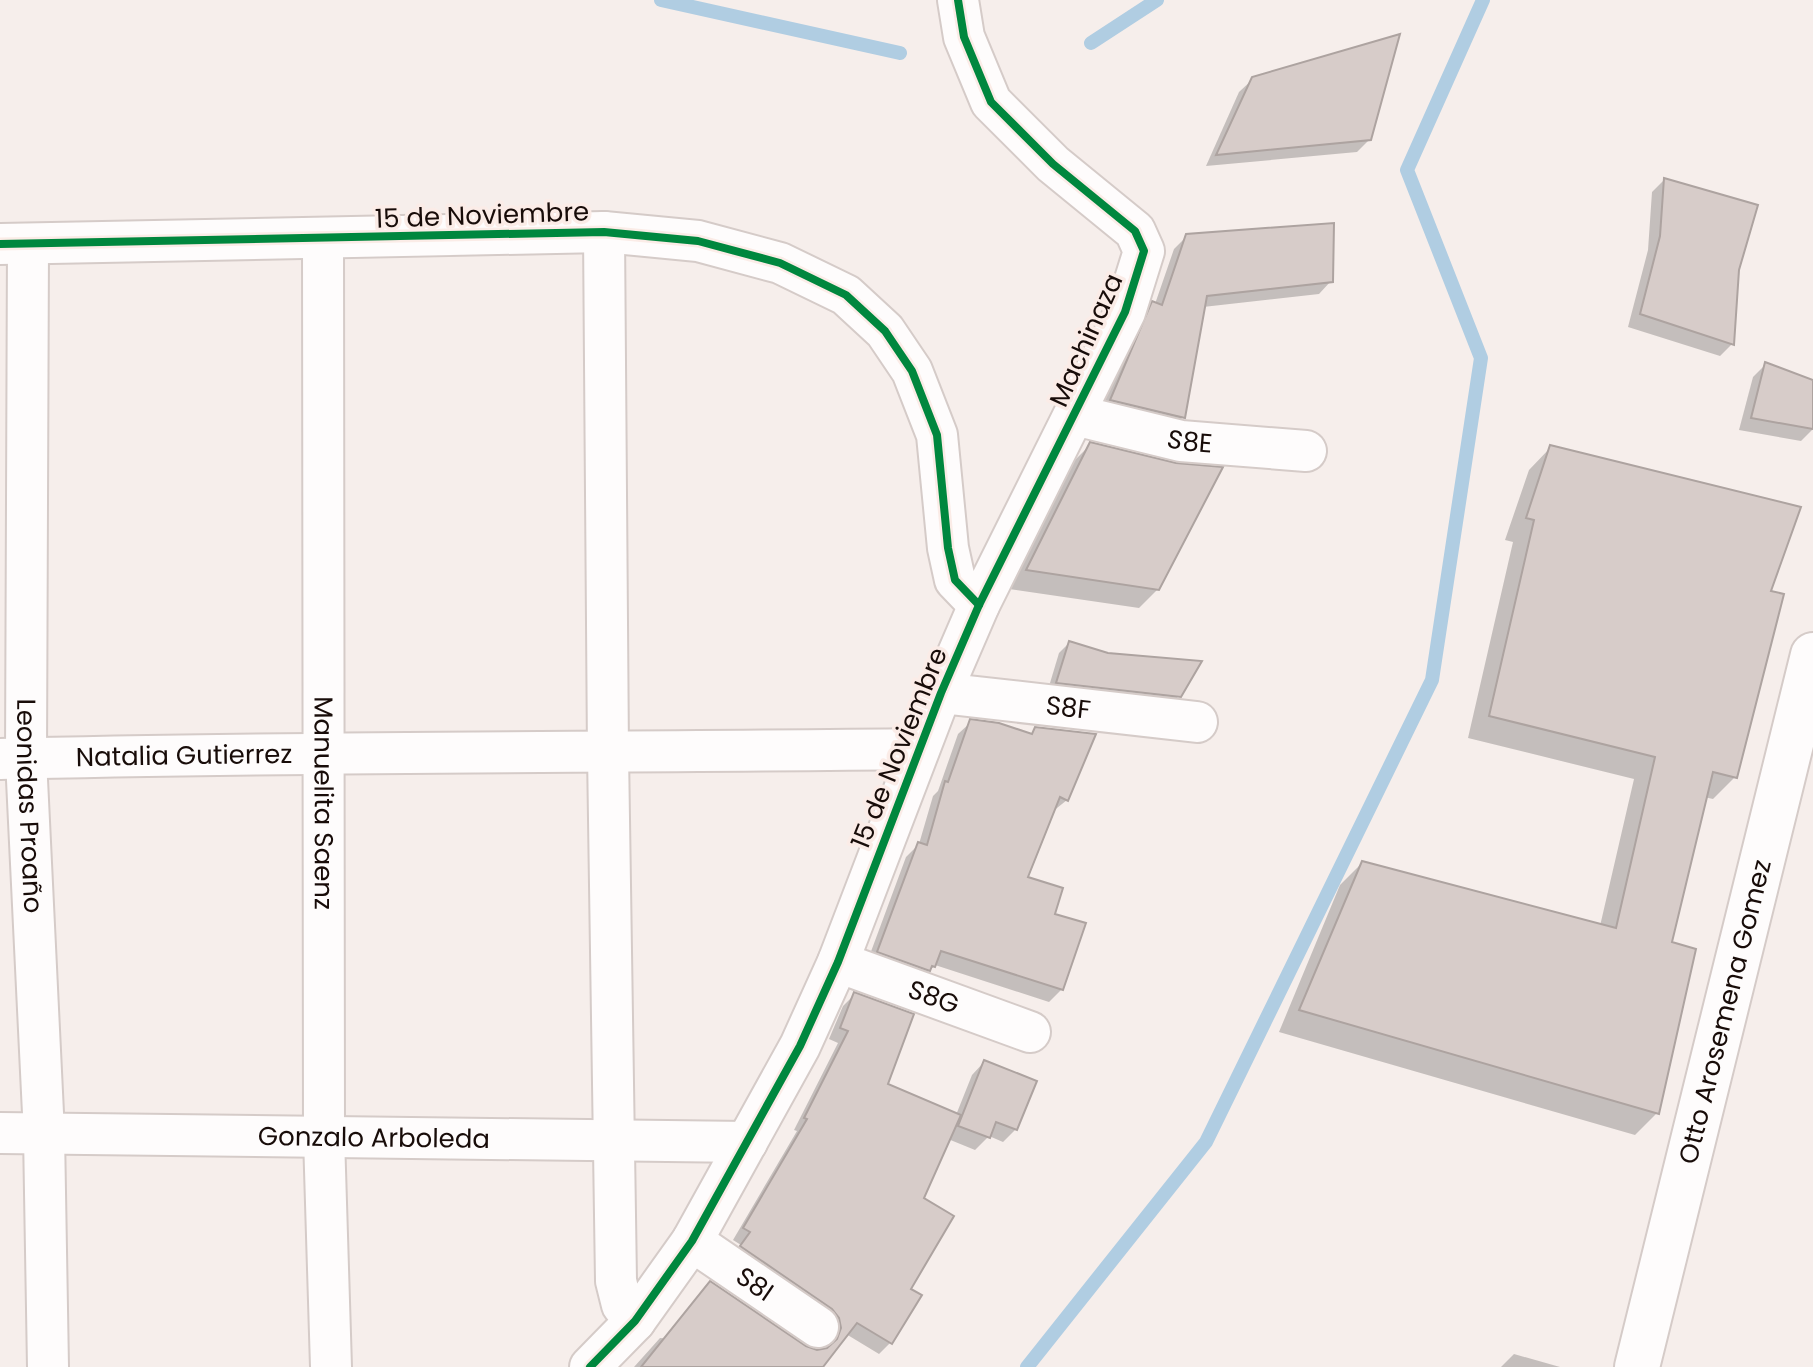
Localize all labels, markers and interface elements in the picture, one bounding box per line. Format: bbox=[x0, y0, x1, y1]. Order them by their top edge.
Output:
street label: 15 de Noviembre bbox=[374, 193, 590, 237]
street label: Machinaza bbox=[1041, 268, 1131, 412]
street label: S8E bbox=[1163, 420, 1214, 461]
street label: 15 de Noviembre bbox=[842, 642, 956, 854]
street label: S8F bbox=[1044, 687, 1092, 728]
street label: Manuelita Saenz bbox=[306, 696, 342, 910]
street label: Leonidas Proaño bbox=[8, 698, 51, 914]
street label: Natalia Gutierrez bbox=[75, 736, 292, 775]
street label: Otto Arosemena Gomez bbox=[1670, 856, 1780, 1168]
street label: S8G bbox=[903, 971, 964, 1023]
street label: Gonzalo Arboleda bbox=[258, 1118, 490, 1157]
street label: S8I bbox=[729, 1258, 781, 1309]

